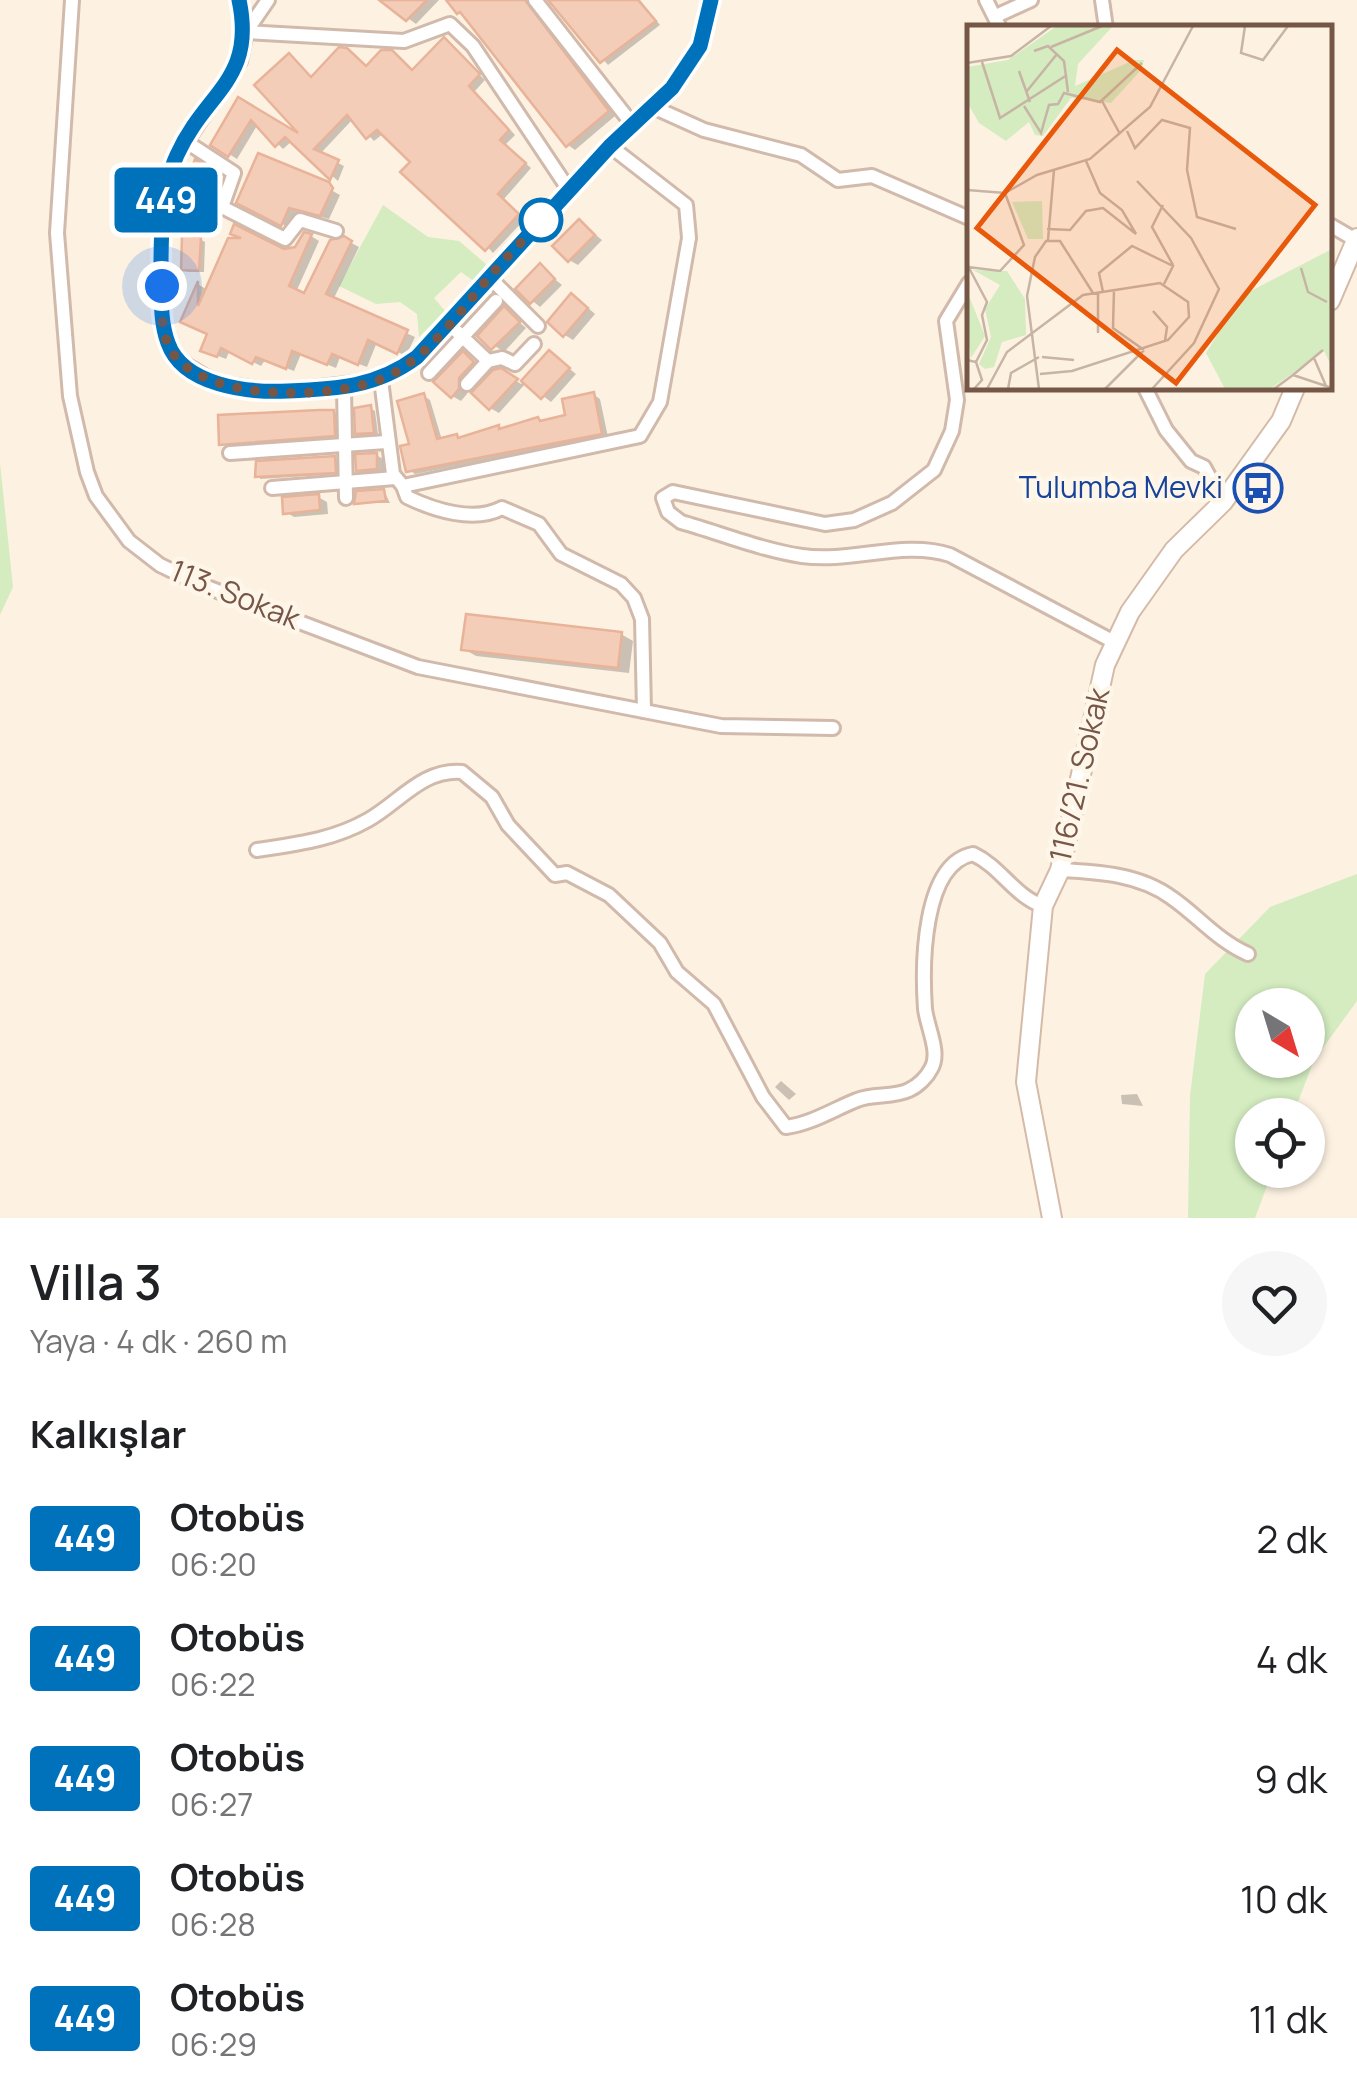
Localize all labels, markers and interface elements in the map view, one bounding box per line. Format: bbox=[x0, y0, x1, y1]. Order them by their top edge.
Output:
inset map bbox=[967, 25, 1332, 390]
line badge: 449 bbox=[109, 168, 224, 232]
text: 449 bbox=[134, 176, 198, 224]
unlabelled marker bbox=[520, 199, 562, 241]
your location bbox=[137, 261, 187, 311]
bus stop icon: Tulumba Mevki bbox=[1232, 462, 1284, 514]
place label: Tulumba Mevki bbox=[1019, 466, 1223, 507]
street label: 113. Sokak bbox=[165, 549, 307, 639]
street label: 116/21. Sokak bbox=[1039, 682, 1119, 866]
north arrow bbox=[1235, 988, 1325, 1078]
map controls bbox=[1235, 988, 1325, 1188]
button: locate bbox=[1235, 1098, 1325, 1188]
text: Villa 3 bbox=[30, 1249, 162, 1314]
button: heart bbox=[1222, 1251, 1327, 1356]
text: Yaya · 4 dk · 260 m bbox=[30, 1319, 287, 1363]
text: Kalkışlar bbox=[30, 1407, 187, 1459]
text: Otobüs bbox=[170, 1490, 305, 1542]
text: 2 dk bbox=[1256, 1512, 1327, 1564]
text: 449 bbox=[53, 1514, 117, 1562]
text: 06:20 bbox=[170, 1542, 257, 1586]
text: Otobüs bbox=[170, 1610, 305, 1662]
text: 4 dk bbox=[1256, 1632, 1327, 1684]
text: 449 bbox=[53, 1634, 117, 1682]
text: 06:22 bbox=[170, 1662, 255, 1706]
text: Otobüs bbox=[170, 1730, 305, 1782]
text: 9 dk bbox=[1254, 1752, 1327, 1804]
text: 449 bbox=[53, 1754, 117, 1802]
text: 06:27 bbox=[170, 1782, 253, 1826]
text: Otobüs bbox=[170, 1850, 305, 1902]
text: 10 dk bbox=[1240, 1872, 1327, 1924]
text: 449 bbox=[53, 1874, 117, 1922]
text: 06:28 bbox=[170, 1902, 256, 1946]
text: Otobüs bbox=[170, 1970, 305, 2022]
text: 11 dk bbox=[1248, 1992, 1327, 2044]
text: 449 bbox=[53, 1994, 117, 2042]
text: 06:29 bbox=[170, 2022, 257, 2066]

